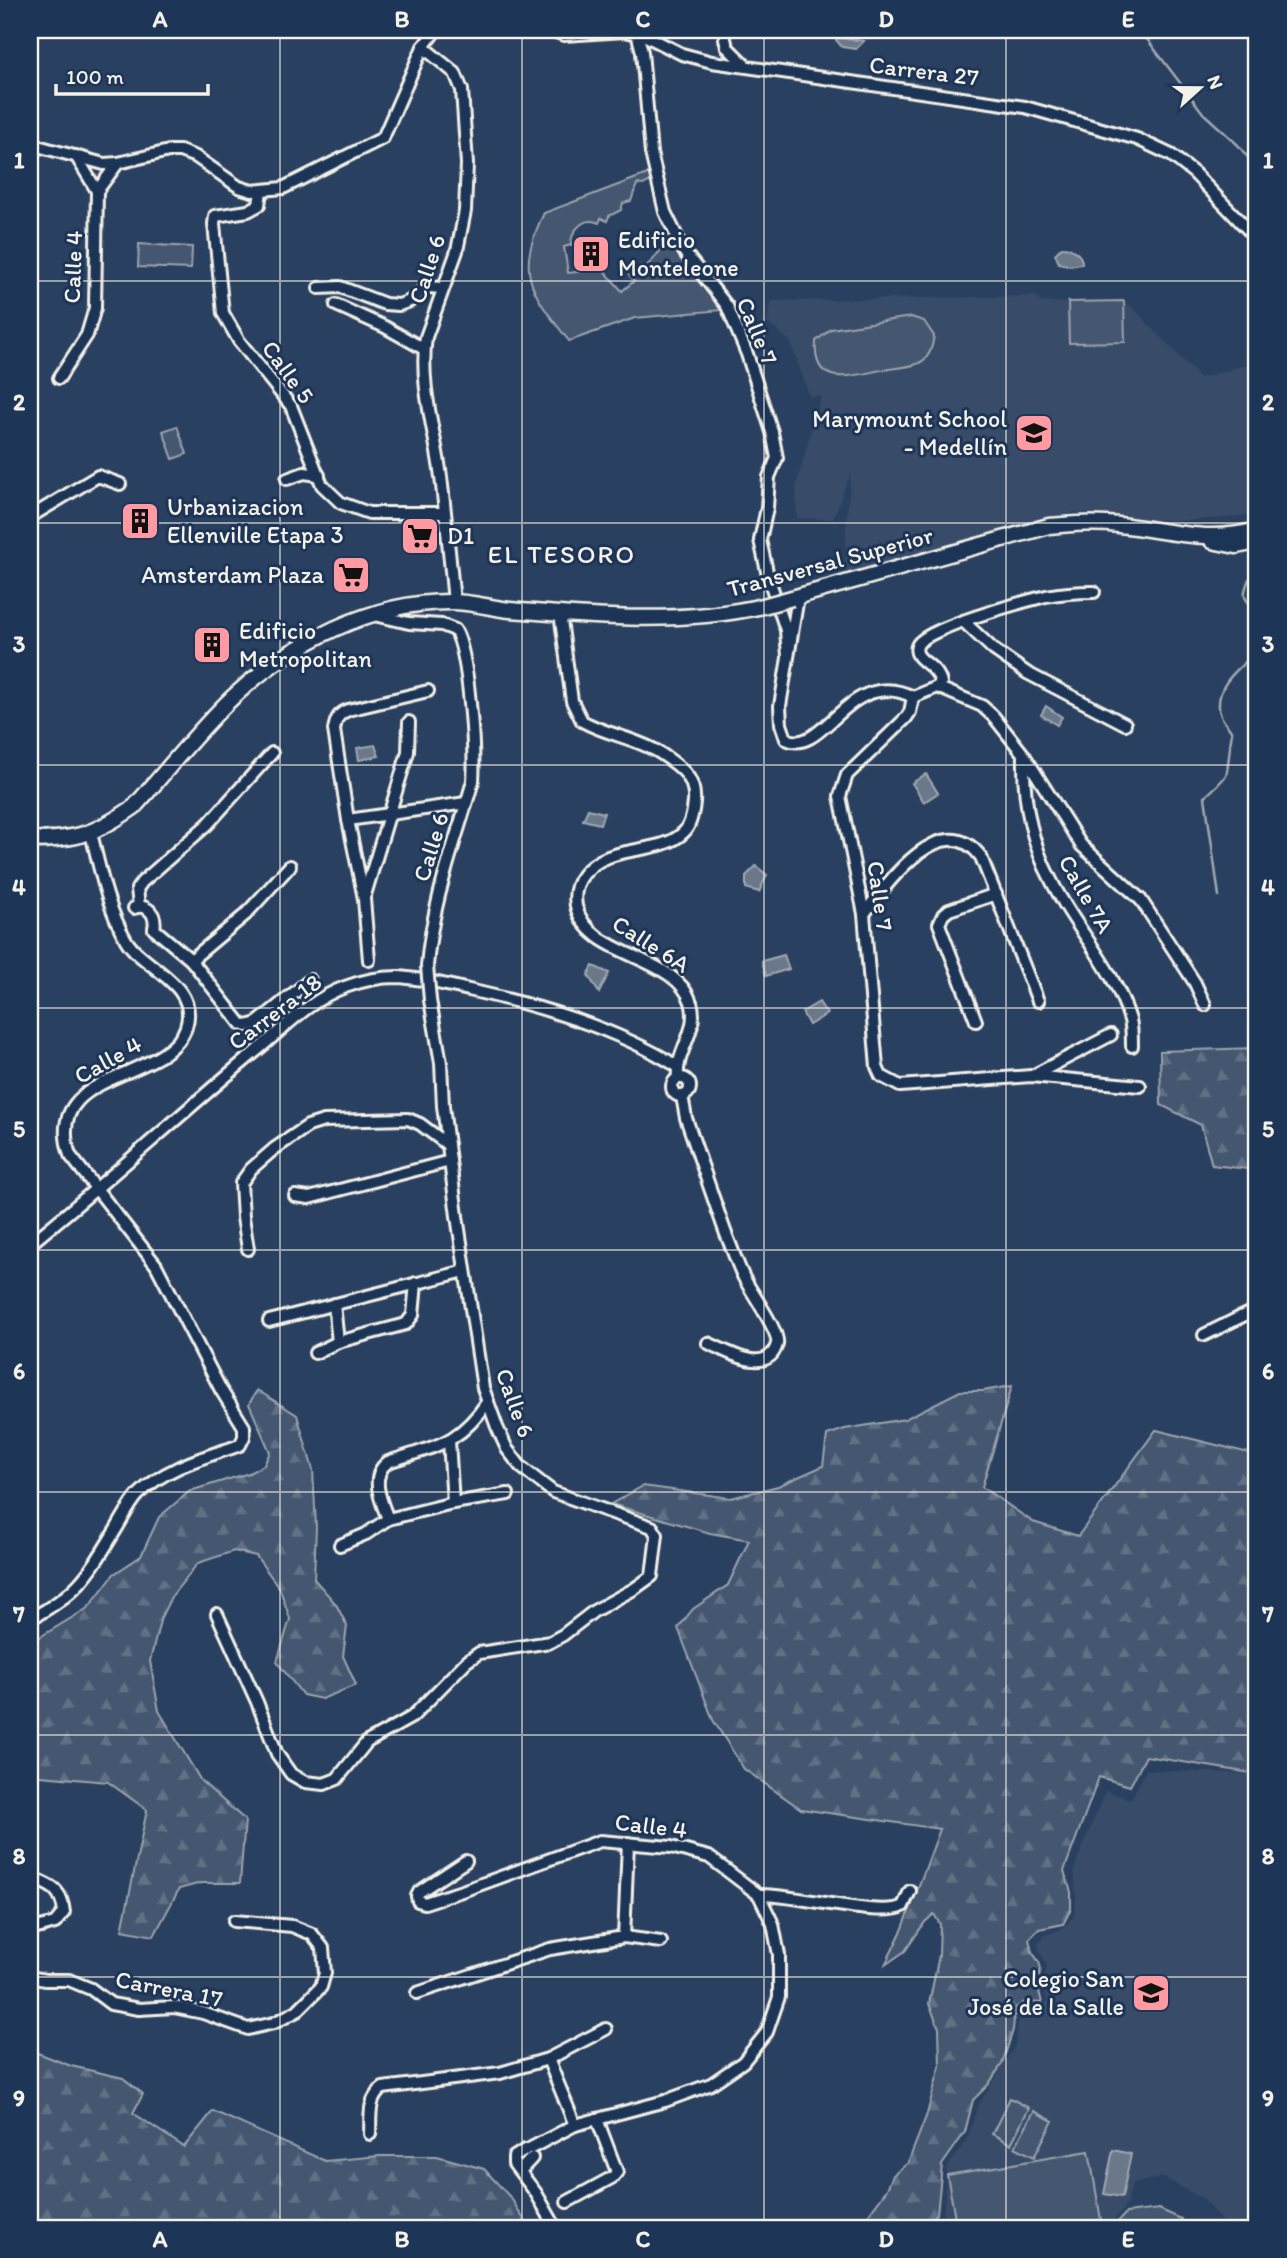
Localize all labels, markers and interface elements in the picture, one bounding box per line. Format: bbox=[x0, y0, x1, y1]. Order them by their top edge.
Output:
text: A bbox=[152, 5, 168, 33]
text: B bbox=[395, 5, 410, 33]
text: C bbox=[636, 5, 651, 33]
text: D bbox=[878, 5, 894, 33]
text: E bbox=[1122, 5, 1135, 33]
street label: Carrera 27 bbox=[868, 49, 980, 92]
scale bar bbox=[56, 52, 208, 96]
north arrow bbox=[1164, 52, 1234, 122]
text: 100 m bbox=[66, 64, 124, 89]
text: N bbox=[1202, 72, 1228, 92]
text: 1 bbox=[14, 146, 25, 174]
text: 1 bbox=[1263, 146, 1274, 174]
place label: Edificio Monteleone bbox=[618, 225, 739, 282]
street label: Calle 4 bbox=[57, 230, 88, 304]
street label: Calle 6 bbox=[402, 231, 451, 307]
building icon: Edificio Monteleone bbox=[570, 233, 612, 275]
street label: Calle 7 bbox=[730, 293, 785, 369]
street label: Calle 5 bbox=[256, 334, 321, 409]
text: 2 bbox=[13, 388, 26, 416]
text: 2 bbox=[1262, 388, 1275, 416]
place label: Marymount School - Medellín bbox=[812, 404, 1007, 461]
school or university icon: Marymount School - Medellín bbox=[1013, 412, 1055, 454]
place label: Urbanizacion Ellenville Etapa 3 bbox=[167, 492, 344, 549]
building icon: Urbanizacion Ellenville Etapa 3 bbox=[119, 500, 161, 542]
supermarket icon: D1 bbox=[399, 515, 441, 557]
street label: Transversal Superior bbox=[724, 520, 936, 603]
place label: D1 bbox=[447, 521, 474, 550]
district label: EL TESORO bbox=[488, 538, 636, 570]
supermarket icon: Amsterdam Plaza bbox=[330, 554, 372, 596]
place label: Amsterdam Plaza bbox=[141, 560, 324, 589]
place label: Edificio Metropolitan bbox=[239, 616, 372, 673]
building icon: Edificio Metropolitan bbox=[191, 624, 233, 666]
text: 3 bbox=[13, 630, 26, 658]
text: 3 bbox=[1262, 630, 1275, 658]
street label: Calle 6 bbox=[406, 809, 455, 885]
street label: Calle 7A bbox=[1052, 849, 1120, 938]
street label: Calle 7 bbox=[861, 859, 900, 933]
text: 4 bbox=[12, 873, 26, 901]
text: 4 bbox=[1261, 873, 1275, 901]
street label: Calle 6A bbox=[607, 908, 696, 979]
street label: Carrera 18 bbox=[222, 967, 327, 1056]
street label: Calle 4 bbox=[69, 1029, 147, 1090]
text: 5 bbox=[13, 1115, 25, 1143]
text: 5 bbox=[1262, 1115, 1274, 1143]
text: 6 bbox=[13, 1357, 25, 1385]
text: 6 bbox=[1262, 1357, 1274, 1385]
street label: Calle 6 bbox=[490, 1364, 541, 1441]
text: 7 bbox=[12, 1600, 25, 1628]
text: 7 bbox=[1261, 1600, 1274, 1628]
street label: Calle 4 bbox=[613, 1807, 689, 1844]
text: 8 bbox=[13, 1842, 26, 1870]
text: 8 bbox=[1262, 1842, 1275, 1870]
street label: Carrera 17 bbox=[113, 1964, 225, 2013]
place label: Colegio San José de la Salle bbox=[968, 1964, 1124, 2021]
school or university icon: Colegio San José de la Salle bbox=[1130, 1972, 1172, 2014]
text: 9 bbox=[13, 2084, 25, 2112]
text: 9 bbox=[1262, 2084, 1274, 2112]
text: A bbox=[152, 2225, 168, 2253]
text: B bbox=[395, 2225, 410, 2253]
text: C bbox=[636, 2225, 651, 2253]
text: D bbox=[878, 2225, 894, 2253]
text: E bbox=[1122, 2225, 1135, 2253]

